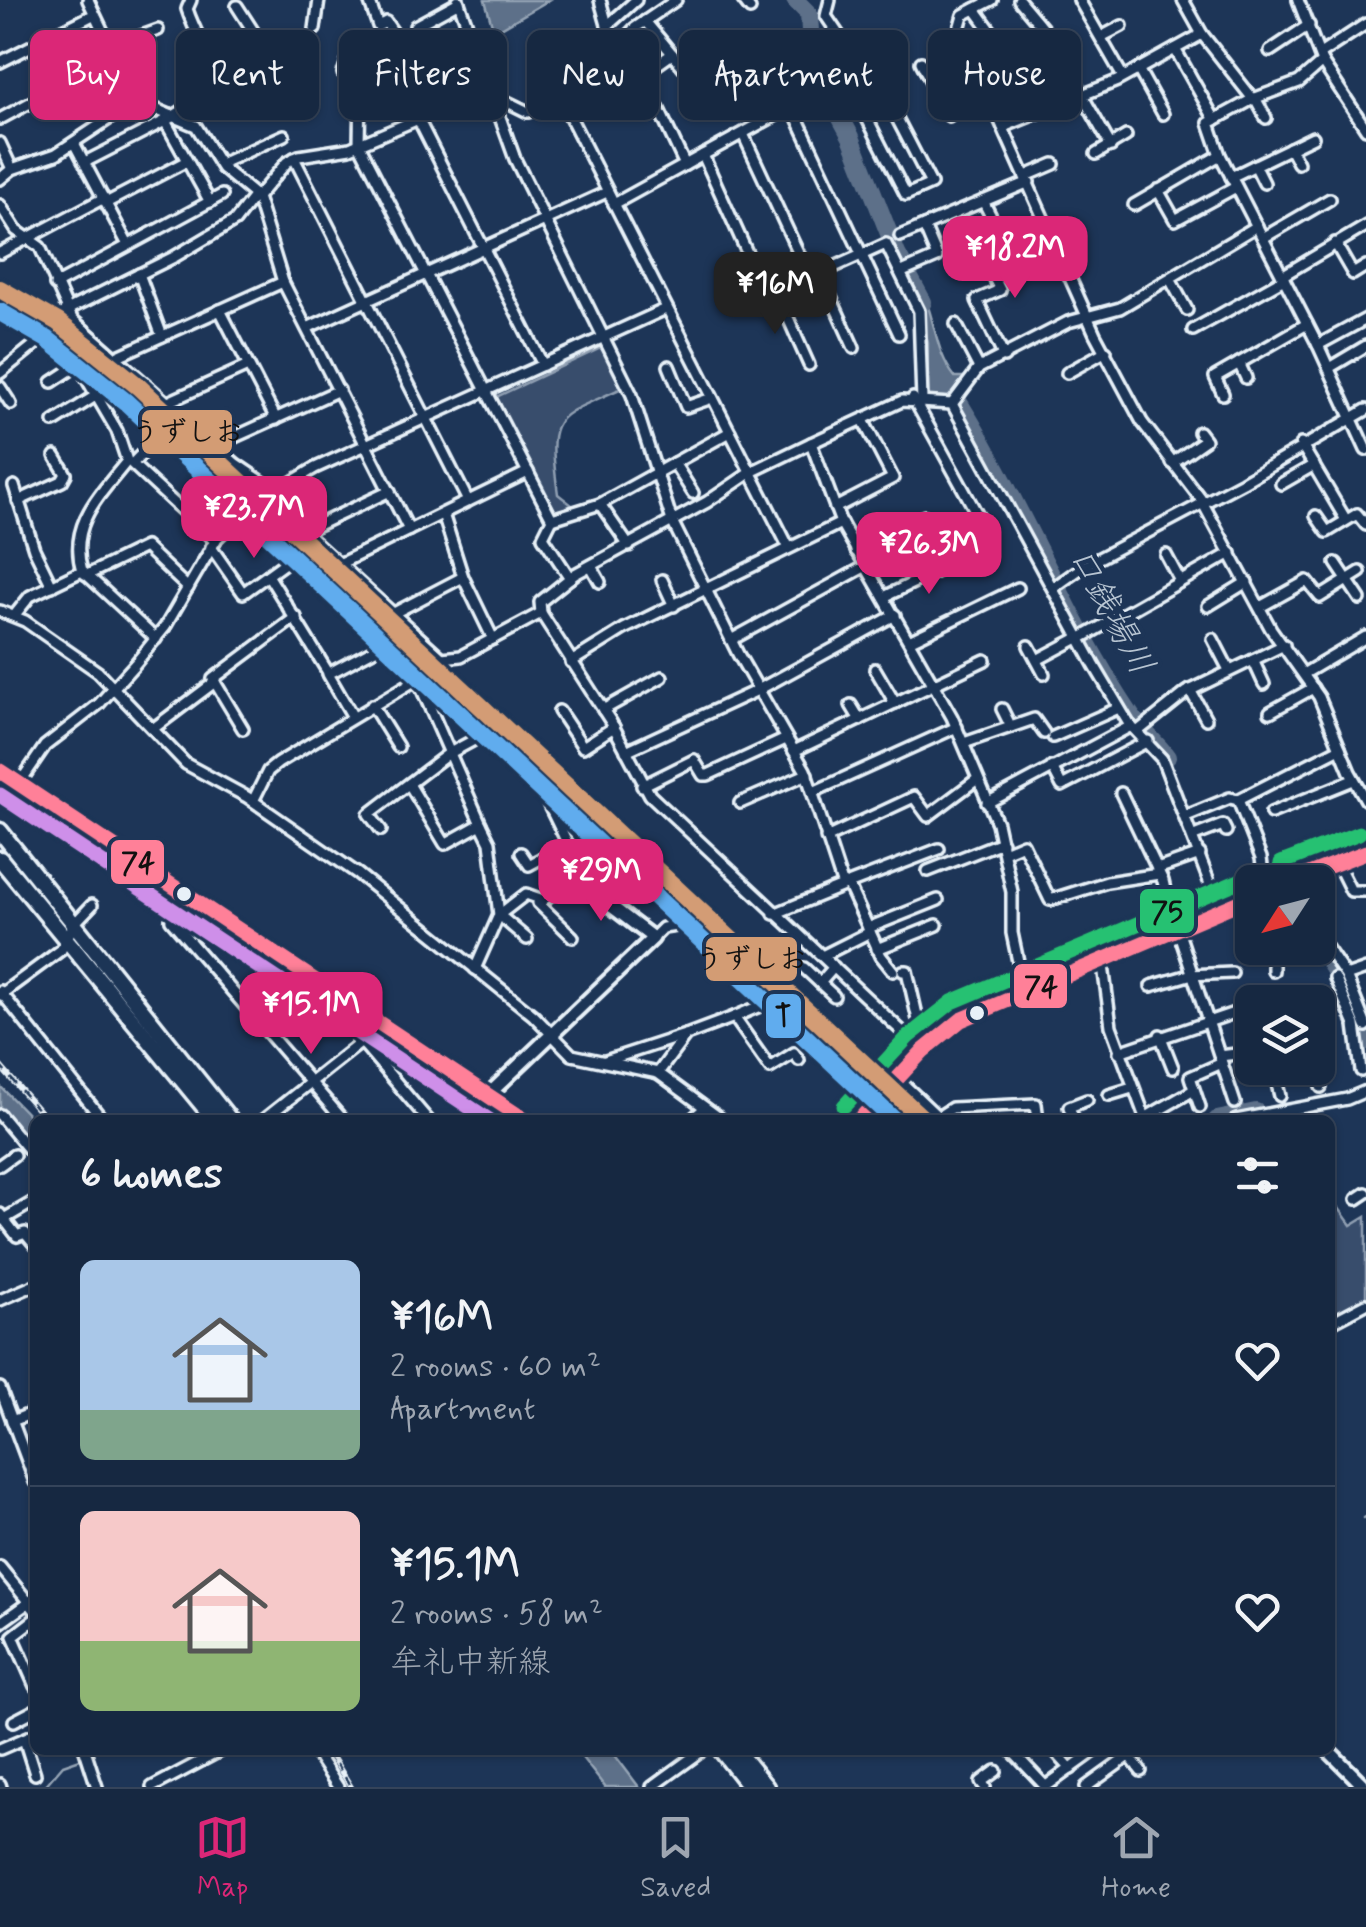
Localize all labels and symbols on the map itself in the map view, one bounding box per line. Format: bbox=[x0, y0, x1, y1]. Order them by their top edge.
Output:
pin: ¥18.2M bbox=[934, 216, 1096, 301]
pin: ¥16M bbox=[716, 252, 834, 337]
line badge: うずしお bbox=[140, 408, 234, 456]
text: うずしお bbox=[131, 415, 243, 452]
pin: ¥23.7M bbox=[173, 476, 335, 561]
pin: ¥26.3M bbox=[848, 512, 1010, 597]
water label: 口銭場川 bbox=[1056, 539, 1164, 683]
line badge: 74 bbox=[109, 838, 166, 886]
pin: ¥29M bbox=[542, 839, 660, 924]
text: 74 bbox=[121, 846, 155, 883]
north arrow bbox=[1235, 865, 1335, 965]
unlabelled marker bbox=[174, 884, 194, 904]
line badge: 75 bbox=[1138, 887, 1196, 935]
text: 75 bbox=[1151, 895, 1183, 932]
line badge: うずしお bbox=[704, 935, 799, 983]
text: うずしお bbox=[695, 942, 807, 979]
line badge: 74 bbox=[1012, 962, 1069, 1010]
text: 74 bbox=[1024, 970, 1058, 1007]
pin: ¥15.1M bbox=[230, 972, 392, 1057]
line badge: T bbox=[764, 992, 803, 1040]
text: T bbox=[775, 1000, 791, 1037]
unlabelled marker bbox=[967, 1003, 987, 1023]

